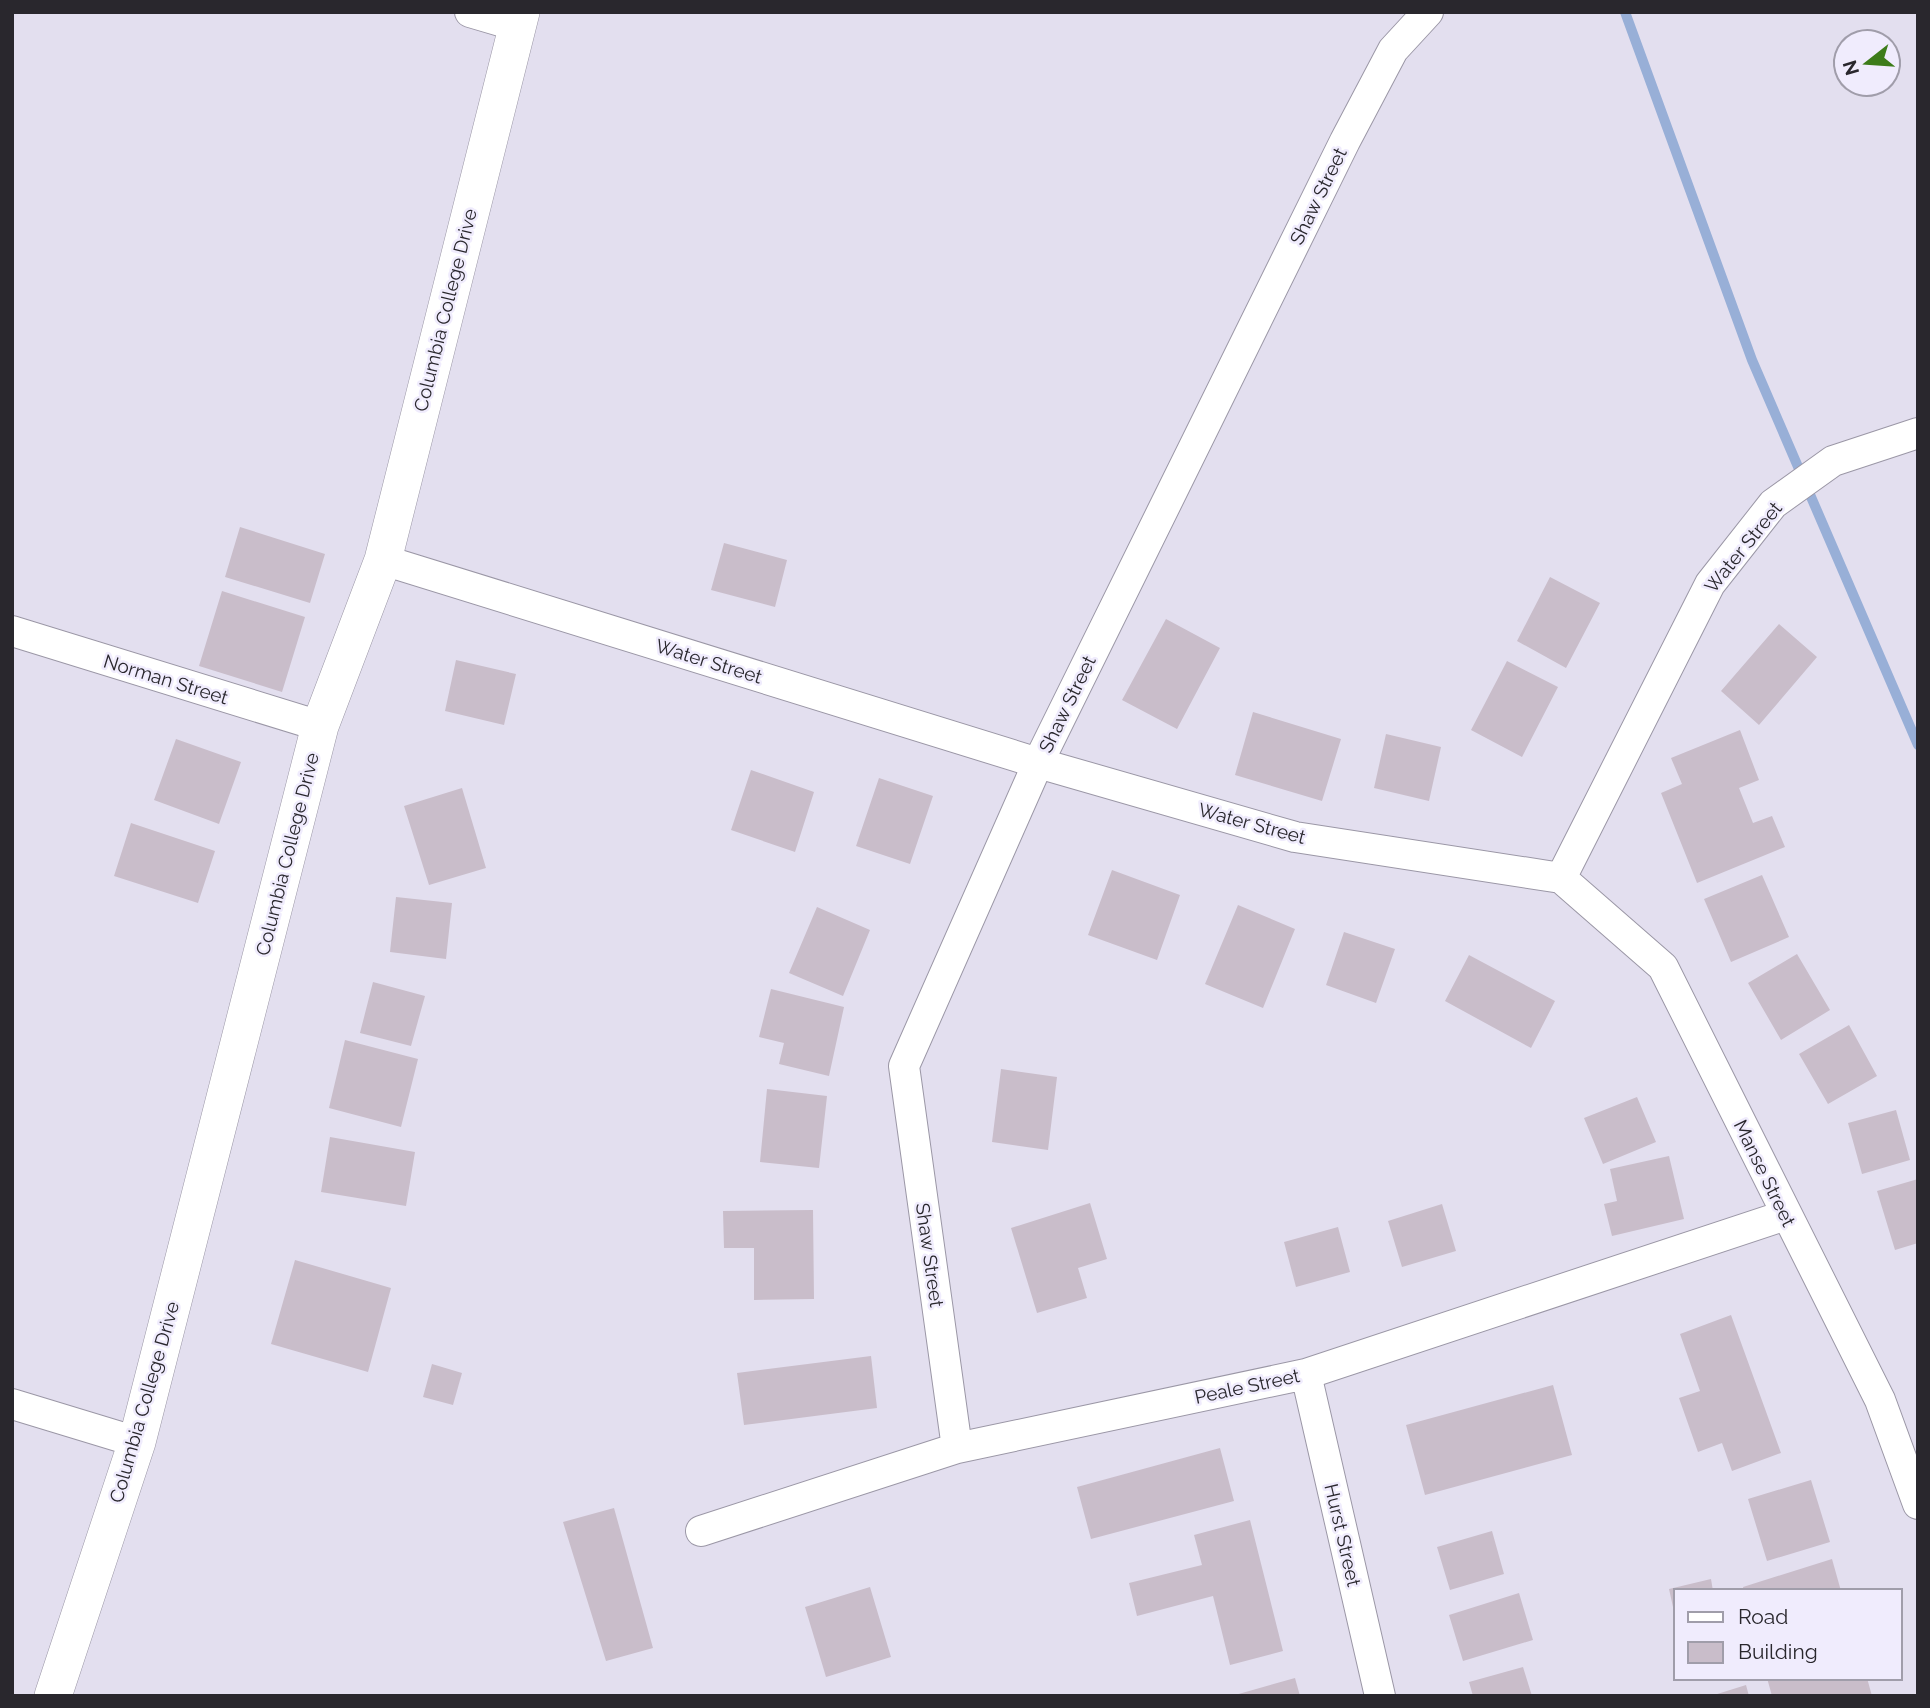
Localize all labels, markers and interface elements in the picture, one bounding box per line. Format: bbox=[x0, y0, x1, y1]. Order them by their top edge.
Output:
north arrow bbox=[1832, 28, 1902, 98]
text: N bbox=[1838, 58, 1863, 78]
street label: Shaw Street bbox=[1285, 143, 1351, 248]
street label: Columbia College Drive bbox=[409, 206, 481, 414]
street label: Water Street bbox=[1700, 497, 1787, 597]
street label: Water Street bbox=[653, 634, 766, 688]
street label: Norman Street bbox=[101, 650, 231, 709]
street label: Shaw Street bbox=[1034, 651, 1100, 756]
street label: Columbia College Drive bbox=[251, 750, 323, 958]
street label: Water Street bbox=[1196, 798, 1309, 848]
street label: Manse Street bbox=[1730, 1116, 1801, 1230]
street label: Shaw Street bbox=[912, 1201, 948, 1309]
street label: Columbia College Drive bbox=[105, 1299, 183, 1505]
street label: Peale Street bbox=[1192, 1364, 1302, 1408]
street label: Hurst Street bbox=[1320, 1481, 1366, 1589]
legend bbox=[1674, 1589, 1902, 1680]
text: Road bbox=[1738, 1604, 1788, 1629]
text: Building bbox=[1738, 1639, 1818, 1664]

